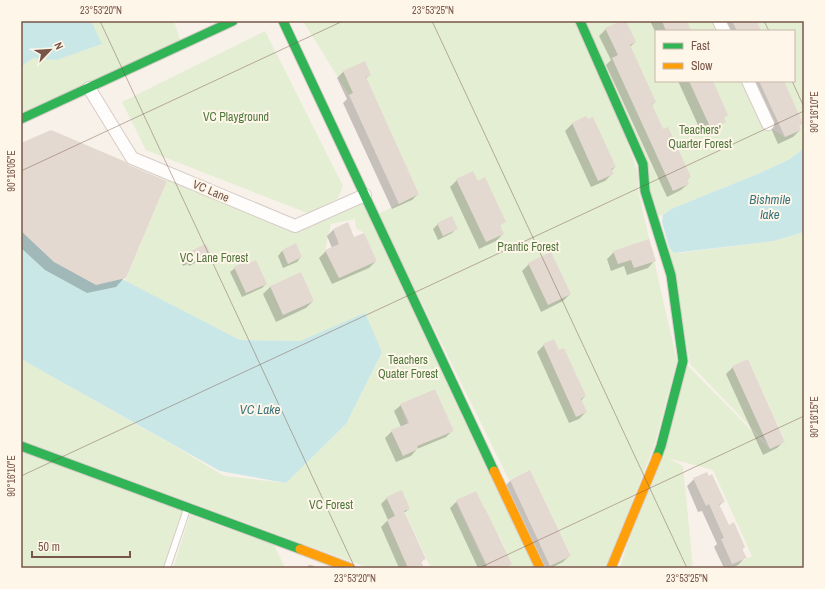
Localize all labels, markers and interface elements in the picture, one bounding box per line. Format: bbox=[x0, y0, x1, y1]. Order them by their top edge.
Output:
text: 23°53'20"N bbox=[80, 4, 122, 17]
text: 23°53'25"N bbox=[412, 4, 454, 17]
north arrow bbox=[30, 30, 70, 70]
legend bbox=[655, 30, 795, 82]
text: Fast bbox=[691, 38, 710, 54]
text: N bbox=[51, 40, 67, 52]
text: Slow bbox=[691, 58, 713, 74]
text: 90°16'10"E bbox=[808, 91, 821, 133]
park label: VC Playground bbox=[203, 109, 269, 125]
park label: Teachers' Quarter Forest bbox=[668, 122, 732, 152]
text: 90°16'05"E bbox=[5, 150, 18, 192]
street label: VC Lane bbox=[190, 176, 232, 206]
water label: Bishmile lake bbox=[749, 191, 791, 223]
park label: Prantic Forest bbox=[497, 239, 559, 255]
park label: VC Lane Forest bbox=[180, 250, 248, 266]
park label: Teachers Quater Forest bbox=[378, 352, 438, 382]
text: 90°16'15"E bbox=[808, 396, 821, 438]
water label: VC Lake bbox=[240, 401, 281, 418]
text: 90°16'10"E bbox=[5, 455, 18, 497]
park label: VC Forest bbox=[309, 497, 353, 513]
scale bar bbox=[32, 533, 130, 559]
text: 50 m bbox=[38, 539, 60, 555]
text: 23°53'20"N bbox=[334, 572, 376, 585]
text: 23°53'25"N bbox=[666, 572, 708, 585]

